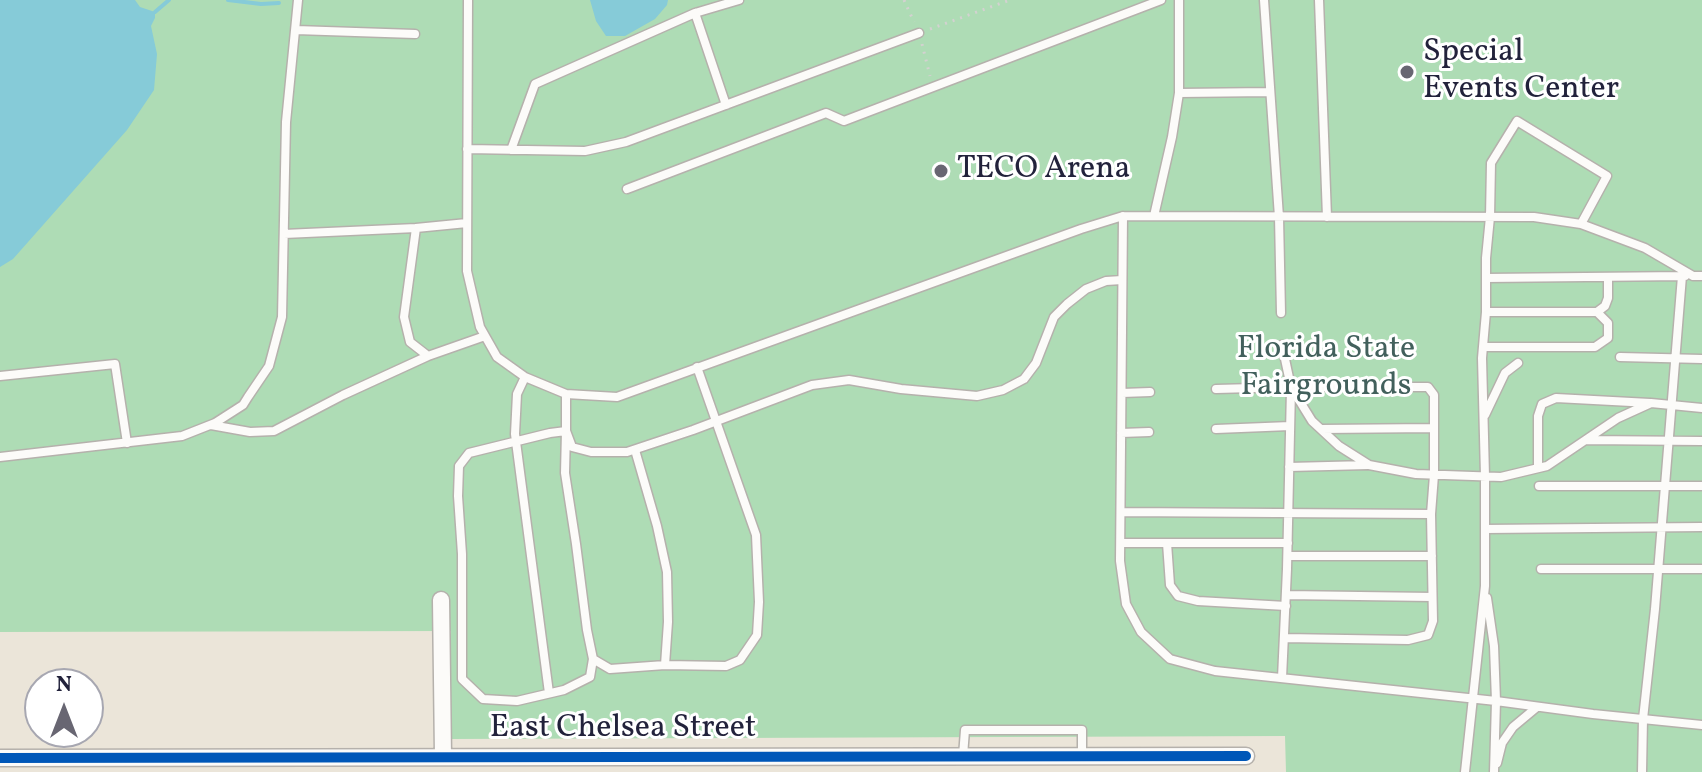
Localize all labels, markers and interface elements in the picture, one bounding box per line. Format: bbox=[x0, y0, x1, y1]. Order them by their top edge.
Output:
place label: Special Events Center bbox=[1423, 35, 1619, 110]
marker: Special Events Center bbox=[1398, 63, 1416, 81]
place label: TECO Arena bbox=[957, 152, 1130, 190]
marker: TECO Arena bbox=[932, 162, 950, 180]
park label: Florida State Fairgrounds bbox=[1237, 332, 1415, 407]
north arrow bbox=[24, 668, 104, 748]
text: N bbox=[56, 670, 72, 701]
street label: East Chelsea Street bbox=[490, 711, 756, 749]

